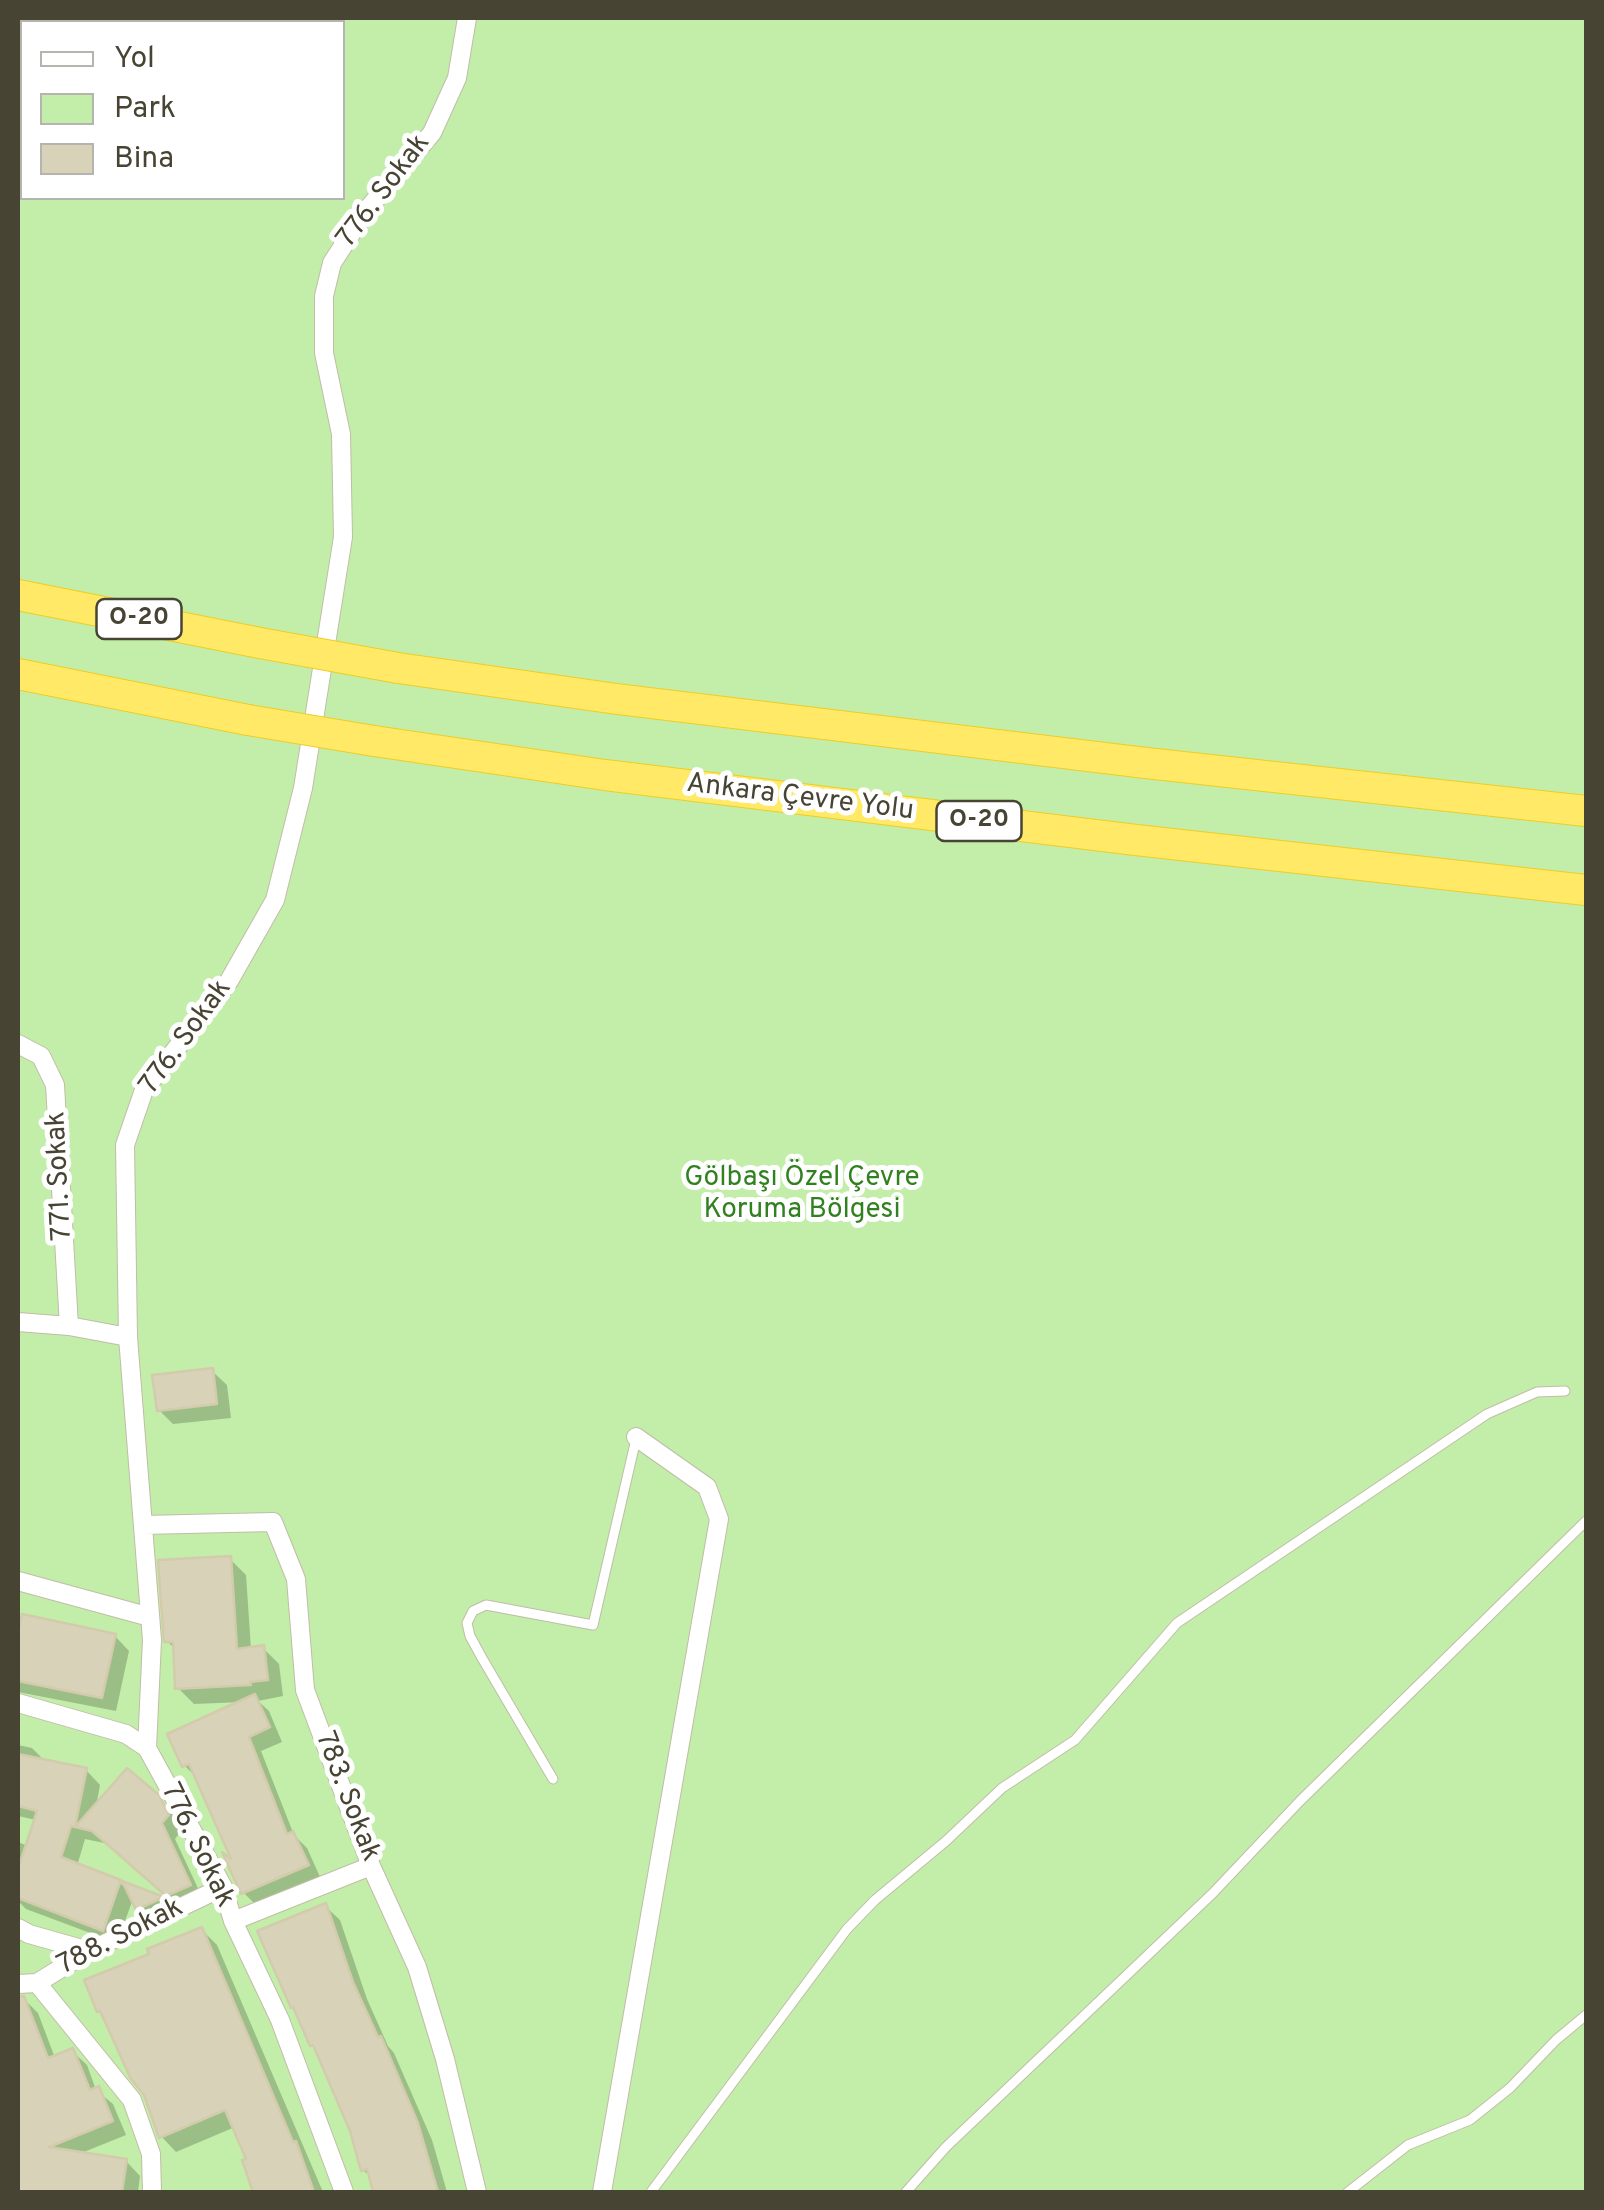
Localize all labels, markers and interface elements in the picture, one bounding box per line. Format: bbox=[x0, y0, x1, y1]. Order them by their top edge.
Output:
legend bbox=[20, 20, 345, 200]
text: Yol bbox=[114, 41, 155, 78]
text: Park bbox=[114, 91, 176, 128]
street label: 776. Sokak bbox=[331, 128, 439, 256]
text: Bina bbox=[114, 141, 174, 178]
road number: O-20 bbox=[96, 599, 182, 639]
street label: Ankara Çevre Yolu bbox=[684, 768, 916, 830]
road number: O-20 bbox=[936, 801, 1022, 841]
street label: 776. Sokak bbox=[134, 974, 240, 1102]
street label: 771. Sokak bbox=[41, 1110, 81, 1242]
park label: Gölbaşı Özel Çevre Koruma Bölgesi bbox=[684, 1162, 920, 1228]
street label: 783. Sokak bbox=[306, 1727, 386, 1867]
street label: 776. Sokak bbox=[152, 1778, 240, 1914]
street label: 788. Sokak bbox=[53, 1892, 189, 1984]

